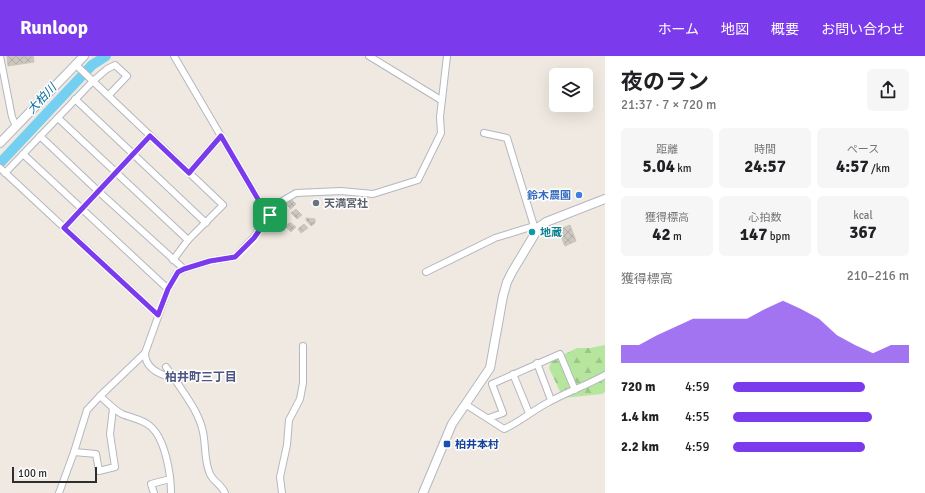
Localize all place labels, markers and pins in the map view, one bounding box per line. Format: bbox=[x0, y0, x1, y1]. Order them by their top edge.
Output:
place label: 鈴木農園 bbox=[527, 189, 571, 202]
marker: 鈴木農園 bbox=[574, 190, 584, 200]
place label: 天満宮社 bbox=[324, 197, 368, 210]
pin bbox=[253, 198, 287, 232]
marker: 天満宮社 bbox=[311, 198, 321, 208]
place label: 地蔵 bbox=[540, 226, 562, 239]
marker: 地蔵 bbox=[527, 227, 537, 237]
place label: 柏井本村 bbox=[455, 438, 499, 451]
marker: 柏井本村 bbox=[442, 439, 452, 449]

